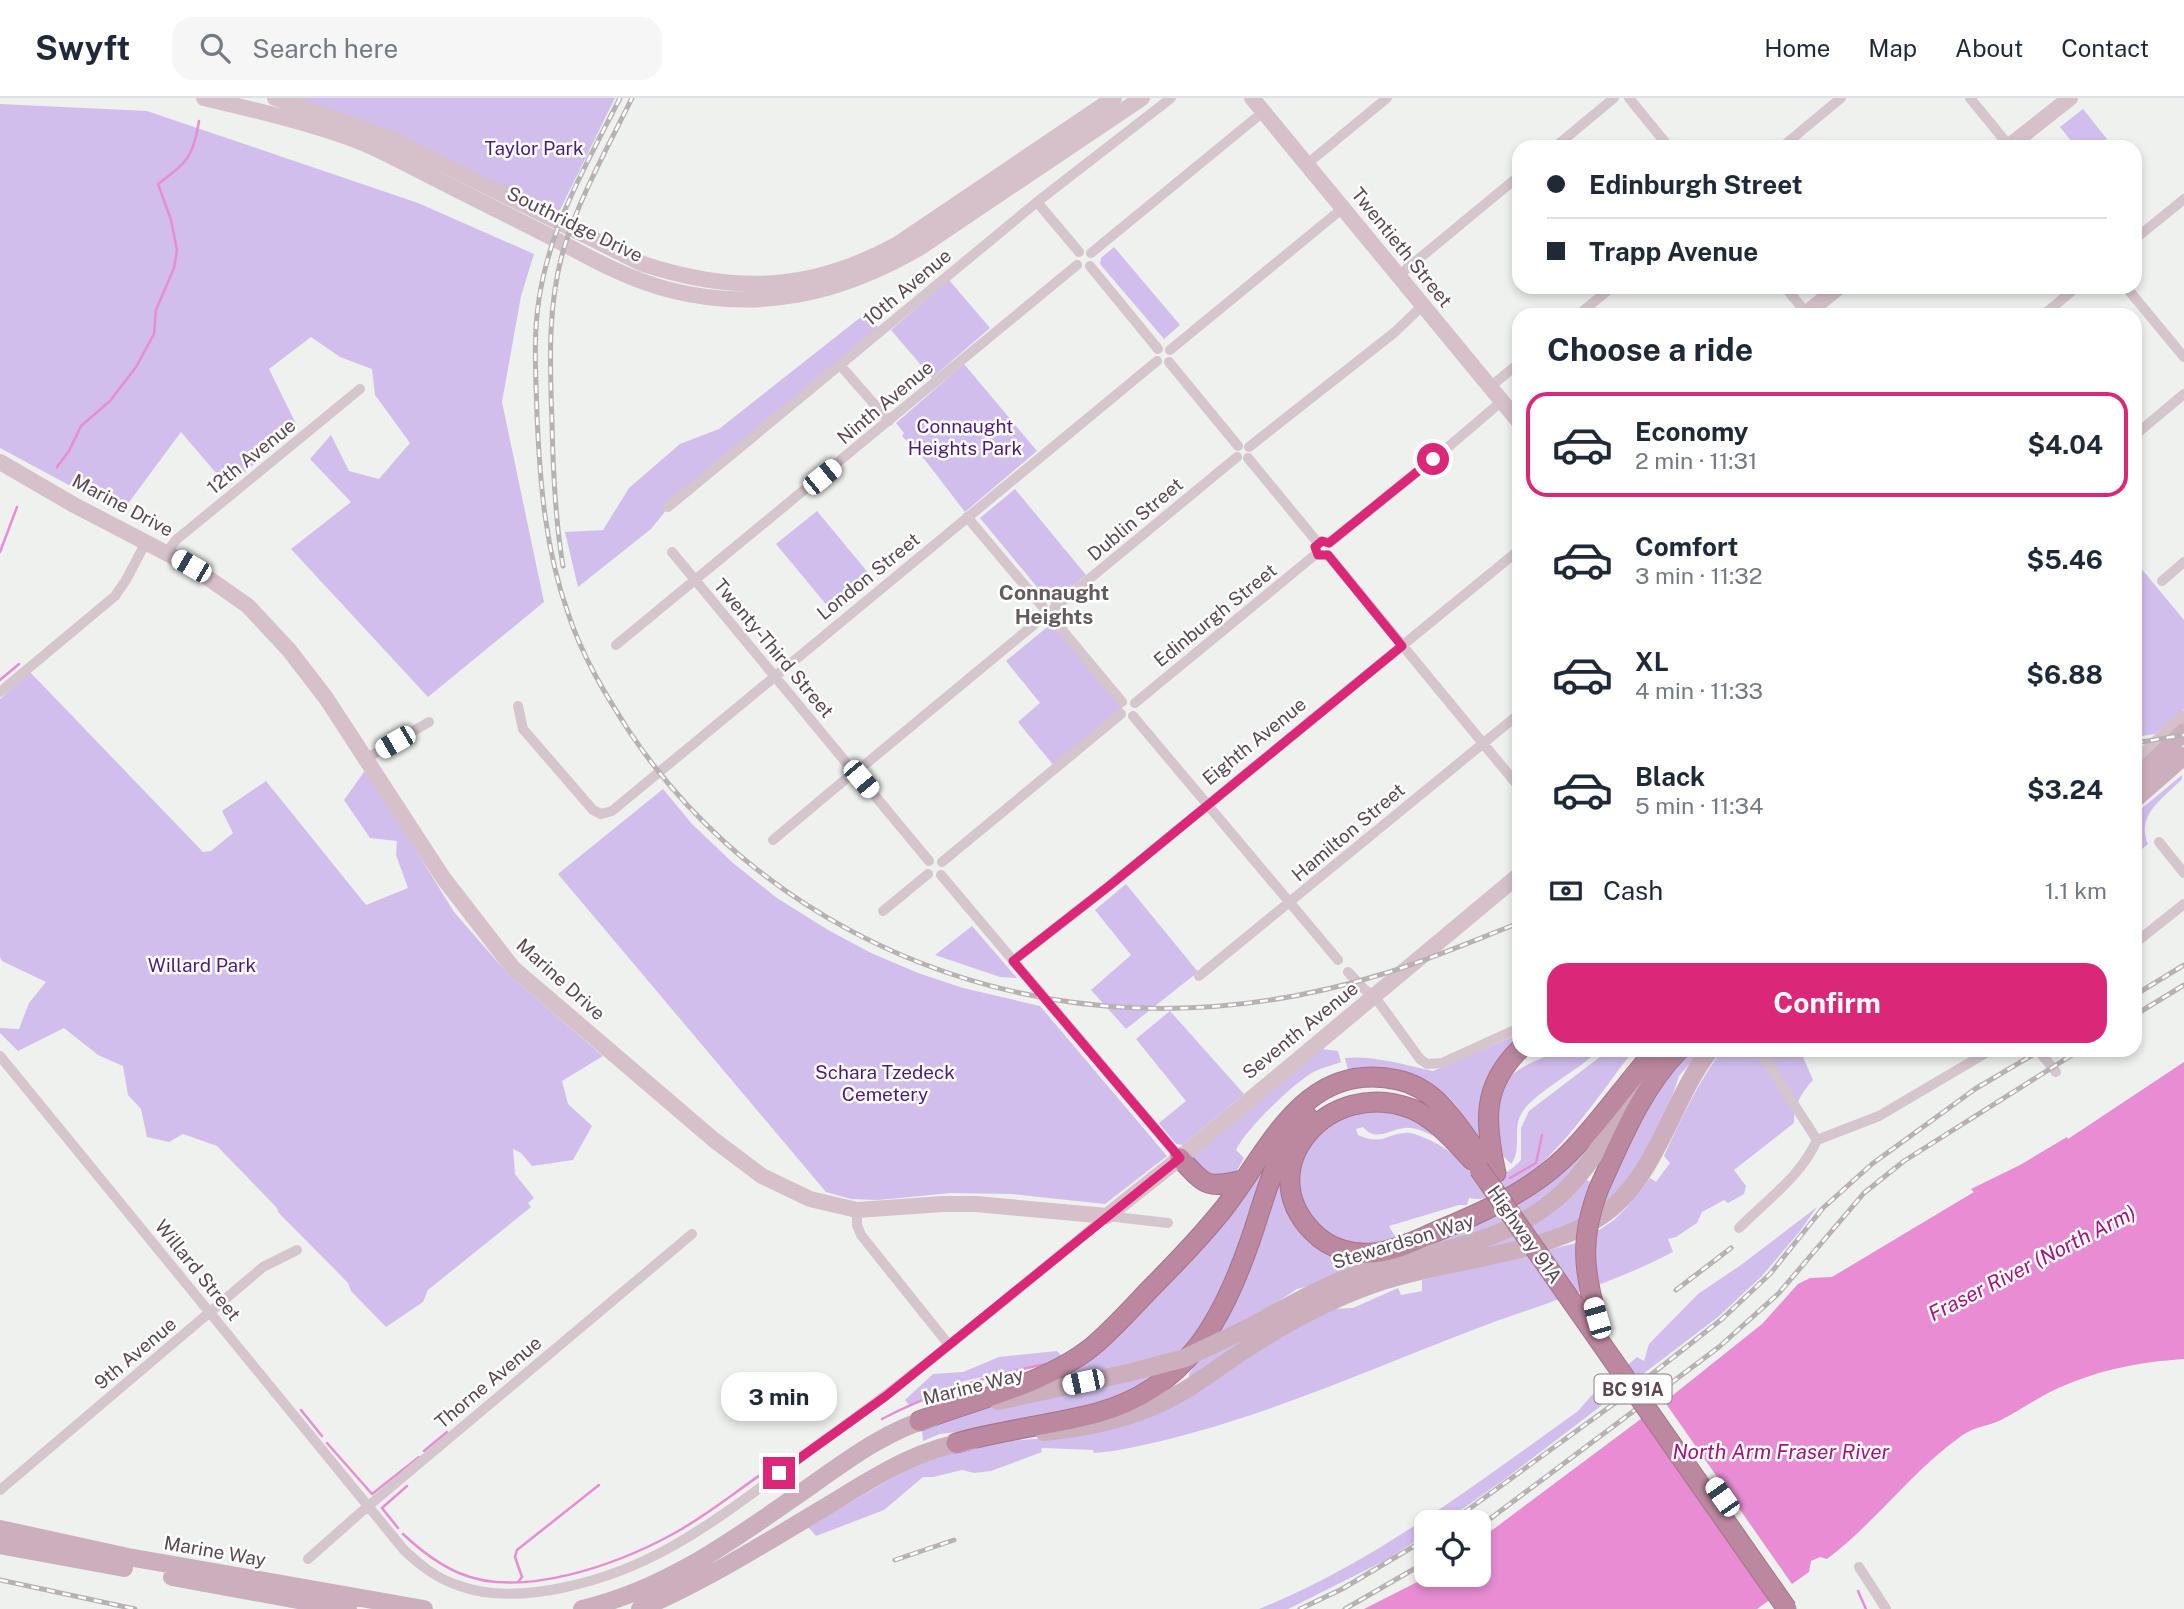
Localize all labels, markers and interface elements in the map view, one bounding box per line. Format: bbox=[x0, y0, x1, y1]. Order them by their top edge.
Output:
search box bbox=[172, 17, 662, 80]
text: Swyft bbox=[35, 29, 130, 67]
icon: search bbox=[196, 29, 234, 67]
text: Search here bbox=[252, 33, 398, 64]
text: Home bbox=[1764, 34, 1830, 62]
text: Map bbox=[1868, 34, 1917, 62]
text: About bbox=[1955, 34, 2023, 62]
text: Contact bbox=[2061, 34, 2149, 62]
park label: Taylor Park bbox=[484, 137, 584, 159]
text: Edinburgh Street bbox=[1589, 169, 1803, 200]
street label: Southridge Drive bbox=[503, 182, 647, 266]
street label: Twentieth Street bbox=[1347, 183, 1457, 311]
text: Trapp Avenue bbox=[1589, 236, 1758, 267]
street label: 10th Avenue bbox=[859, 244, 955, 330]
text: Choose a ride bbox=[1547, 331, 1753, 368]
street label: Ninth Avenue bbox=[833, 356, 937, 448]
icon: car bbox=[1551, 413, 1614, 476]
street label: 12th Avenue bbox=[202, 414, 300, 498]
park label: Connaught Heights Park bbox=[908, 415, 1022, 459]
text: Economy bbox=[1635, 416, 1748, 447]
text: $4.04 bbox=[2028, 429, 2103, 460]
route start bbox=[1417, 443, 1449, 475]
text: 2 min · 11:31 bbox=[1635, 447, 1757, 474]
car bbox=[800, 456, 845, 498]
street label: Marine Drive bbox=[69, 469, 177, 541]
street label: Dublin Street bbox=[1083, 473, 1187, 565]
street label: London Street bbox=[812, 528, 924, 624]
icon: car bbox=[1551, 528, 1614, 591]
text: Comfort bbox=[1635, 531, 1738, 562]
text: $5.46 bbox=[2027, 544, 2103, 575]
car bbox=[168, 546, 215, 586]
street label: Edinburgh Street bbox=[1149, 559, 1281, 671]
text: 3 min · 11:32 bbox=[1635, 562, 1763, 589]
street label: Twenty-Third Street bbox=[710, 574, 838, 722]
district label: Connaught Heights bbox=[999, 580, 1109, 629]
icon: car bbox=[1551, 643, 1614, 706]
text: XL bbox=[1635, 646, 1669, 677]
text: $6.88 bbox=[2026, 659, 2103, 690]
text: 4 min · 11:33 bbox=[1635, 677, 1763, 704]
street label: Eighth Avenue bbox=[1198, 693, 1310, 789]
car bbox=[372, 722, 419, 762]
car bbox=[840, 756, 883, 802]
icon: car bbox=[1551, 758, 1614, 821]
text: Black bbox=[1635, 761, 1705, 792]
text: $3.24 bbox=[2027, 774, 2103, 805]
street label: Hamilton Street bbox=[1287, 778, 1409, 886]
text: 5 min · 11:34 bbox=[1635, 792, 1763, 819]
icon: cash bbox=[1547, 872, 1585, 910]
text: Cash bbox=[1603, 875, 1663, 906]
text: 1.1 km bbox=[2045, 877, 2107, 904]
street label: Marine Drive bbox=[512, 934, 610, 1024]
park label: Willard Park bbox=[148, 954, 256, 976]
button: Confirm bbox=[1547, 963, 2107, 1043]
street label: Seventh Avenue bbox=[1238, 977, 1362, 1083]
park label: Schara Tzedeck Cemetery bbox=[815, 1061, 955, 1105]
street label: Highway 91A bbox=[1483, 1181, 1567, 1287]
water label: Fraser River (North Arm) bbox=[1924, 1200, 2140, 1326]
street label: Stewardson Way bbox=[1330, 1209, 1476, 1273]
street label: Willard Street bbox=[151, 1215, 245, 1325]
car bbox=[1582, 1295, 1613, 1341]
street label: 9th Avenue bbox=[90, 1312, 180, 1394]
street label: Thorne Avenue bbox=[430, 1331, 546, 1433]
street label: Marine Way bbox=[920, 1363, 1026, 1409]
car bbox=[1061, 1367, 1106, 1397]
callout: 3 min bbox=[721, 1372, 837, 1420]
road number: BC 91A bbox=[1594, 1374, 1672, 1404]
text: 3 min bbox=[749, 1383, 809, 1410]
water label: North Arm Fraser River bbox=[1672, 1439, 1891, 1464]
route end bbox=[763, 1457, 795, 1489]
car bbox=[1702, 1474, 1743, 1520]
map controls bbox=[1414, 1510, 1491, 1587]
button: locate bbox=[1414, 1510, 1491, 1587]
street label: Marine Way bbox=[162, 1531, 268, 1571]

